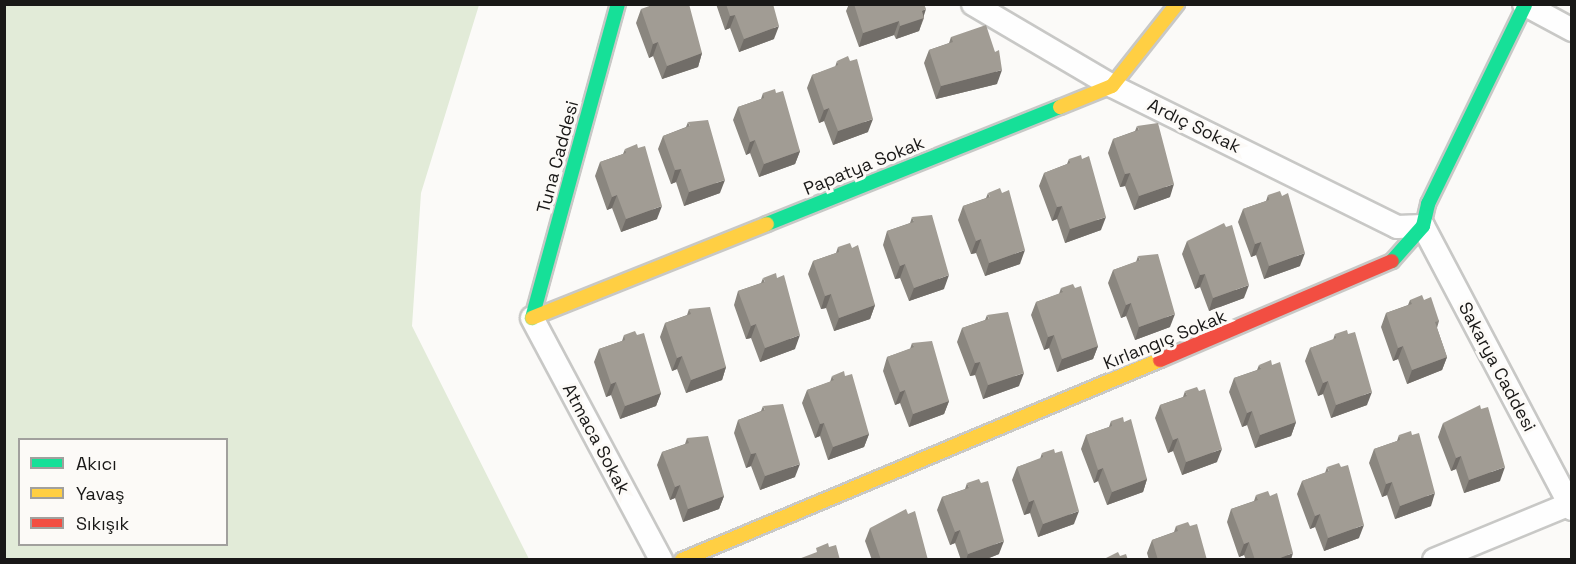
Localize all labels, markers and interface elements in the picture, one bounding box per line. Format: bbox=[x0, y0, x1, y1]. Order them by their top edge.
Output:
street label: Ardıç Sokak bbox=[1144, 94, 1244, 158]
street label: Tuna Caddesi bbox=[533, 98, 583, 216]
street label: Papatya Sokak bbox=[800, 132, 928, 200]
street label: Sakarya Caddesi bbox=[1454, 299, 1540, 435]
street label: Kırlangıç Sokak bbox=[1100, 305, 1230, 375]
street label: Atmaca Sokak bbox=[558, 380, 634, 498]
legend bbox=[18, 438, 228, 546]
text: Akıcı bbox=[76, 452, 117, 475]
text: Yavaş bbox=[76, 482, 125, 505]
text: Sıkışık bbox=[76, 512, 129, 535]

